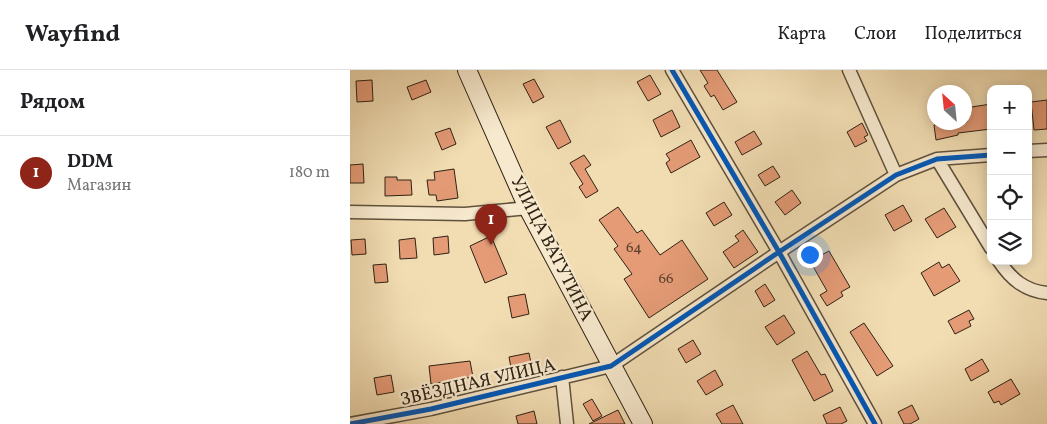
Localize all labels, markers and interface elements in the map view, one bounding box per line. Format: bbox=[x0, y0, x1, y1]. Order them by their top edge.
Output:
text: Wayfind bbox=[25, 18, 120, 52]
text: Карта bbox=[778, 22, 826, 47]
text: Слои bbox=[854, 22, 896, 47]
text: Поделиться bbox=[924, 22, 1022, 47]
north arrow bbox=[927, 85, 972, 130]
map controls bbox=[987, 85, 1032, 265]
button: + bbox=[987, 85, 1032, 130]
text: Рядом bbox=[20, 88, 85, 117]
button: − bbox=[987, 130, 1032, 175]
text: DDM bbox=[67, 149, 113, 175]
text: 1 bbox=[33, 162, 39, 184]
text: 180 m bbox=[289, 162, 330, 184]
street label: УЛИЦА ВАТУТИНА bbox=[504, 172, 599, 326]
text: Магазин bbox=[67, 175, 131, 197]
button: locate bbox=[987, 175, 1032, 220]
pin: 1 bbox=[475, 204, 507, 245]
button: layers bbox=[987, 220, 1032, 265]
house number: 64 bbox=[626, 238, 642, 259]
your location bbox=[797, 242, 823, 268]
house number: 66 bbox=[658, 269, 674, 290]
street label: ЗВЁЗДНАЯ УЛИЦА bbox=[398, 353, 558, 413]

